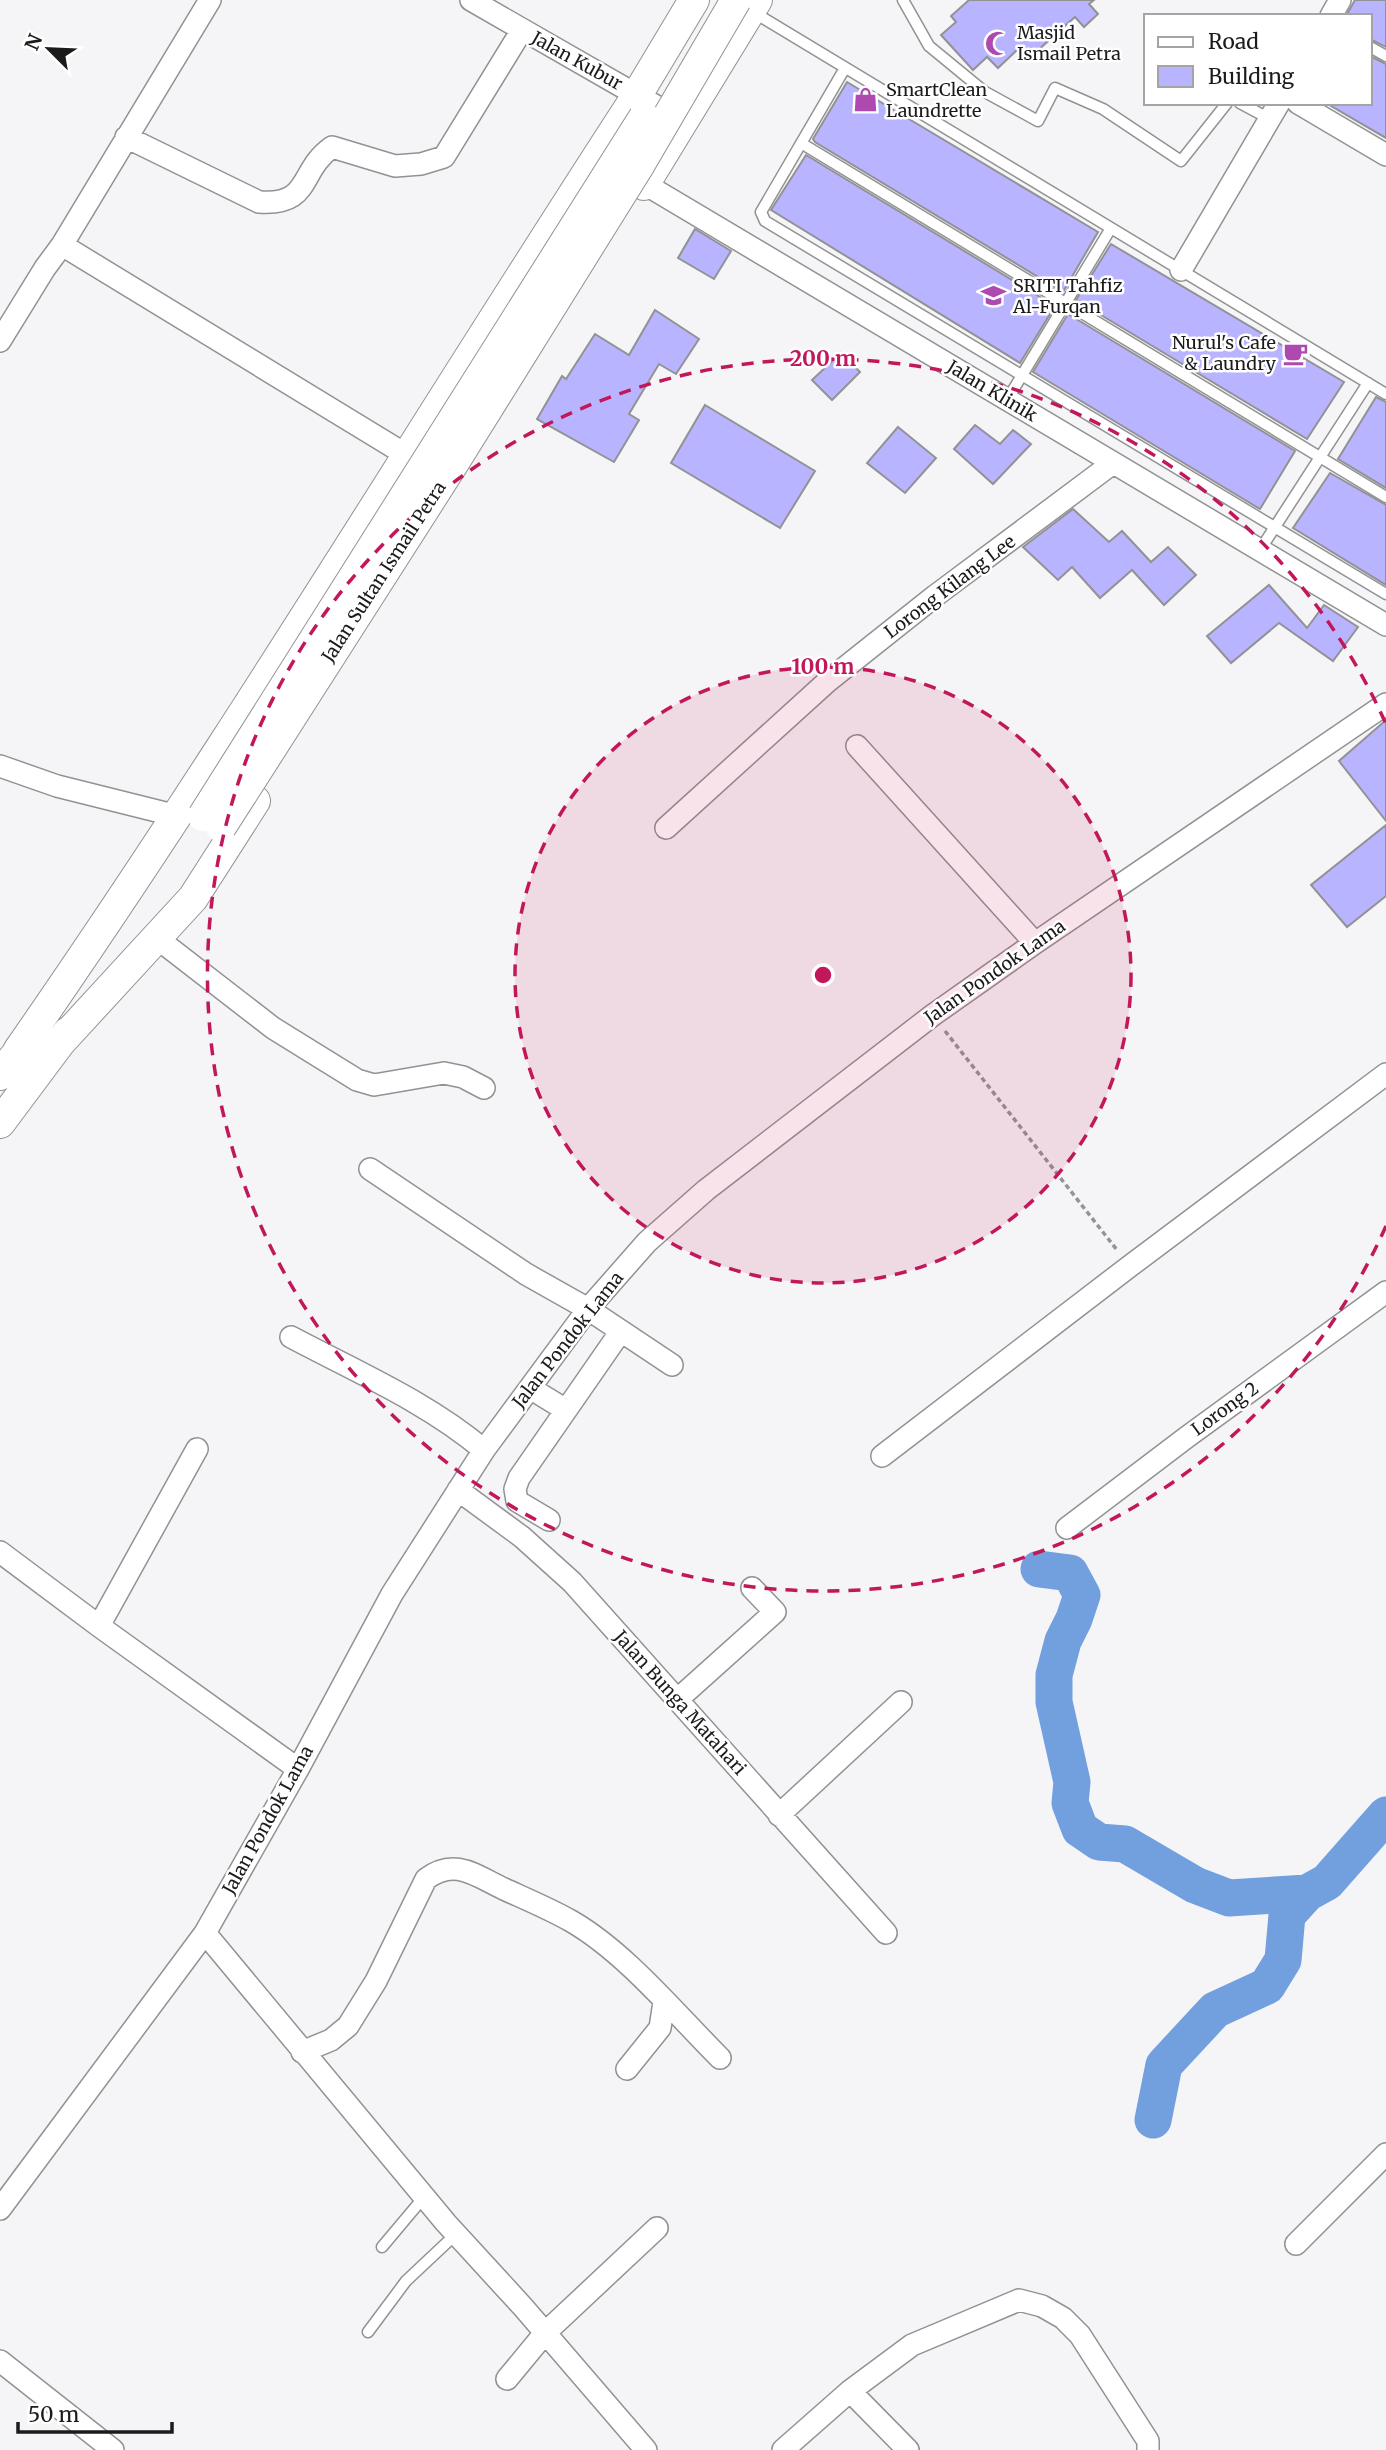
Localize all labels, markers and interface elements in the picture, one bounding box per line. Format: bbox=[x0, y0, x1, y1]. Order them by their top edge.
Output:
north arrow bbox=[14, 14, 84, 84]
legend bbox=[1144, 14, 1372, 105]
place label: Masjid Ismail Petra bbox=[1017, 21, 1121, 65]
street label: Jalan Kubur bbox=[527, 26, 627, 95]
text: Road bbox=[1208, 28, 1259, 55]
mosque icon: Masjid Ismail Petra bbox=[983, 29, 1011, 57]
text: N bbox=[19, 30, 47, 54]
text: Building bbox=[1208, 63, 1295, 90]
place label: SmartClean Laundrette bbox=[886, 78, 987, 122]
shop icon: SmartClean Laundrette bbox=[852, 86, 880, 114]
place label: SRITI Tahfiz Al-Furqan bbox=[1012, 274, 1123, 318]
school or university icon: SRITI Tahfiz Al-Furqan bbox=[979, 282, 1007, 310]
place label: Nurul's Cafe & Laundry bbox=[1172, 331, 1277, 375]
cafe icon: Nurul's Cafe & Laundry bbox=[1282, 339, 1310, 367]
text: 200 m bbox=[790, 345, 856, 372]
street label: Jalan Klinik bbox=[942, 354, 1042, 427]
street label: Jalan Sultan Ismail Petra bbox=[316, 477, 451, 667]
street label: Lorong Kilang Lee bbox=[880, 530, 1020, 643]
text: 100 m bbox=[792, 653, 854, 680]
street label: Jalan Pondok Lama bbox=[919, 914, 1070, 1029]
centre of rings bbox=[811, 963, 835, 987]
street label: Jalan Pondok Lama bbox=[507, 1267, 628, 1413]
street label: Lorong 2 bbox=[1187, 1377, 1263, 1441]
street label: Jalan Bunga Matahari bbox=[609, 1625, 752, 1780]
street label: Jalan Pondok Lama bbox=[217, 1741, 318, 1899]
scale bar bbox=[18, 2390, 172, 2434]
text: 50 m bbox=[28, 2401, 79, 2428]

